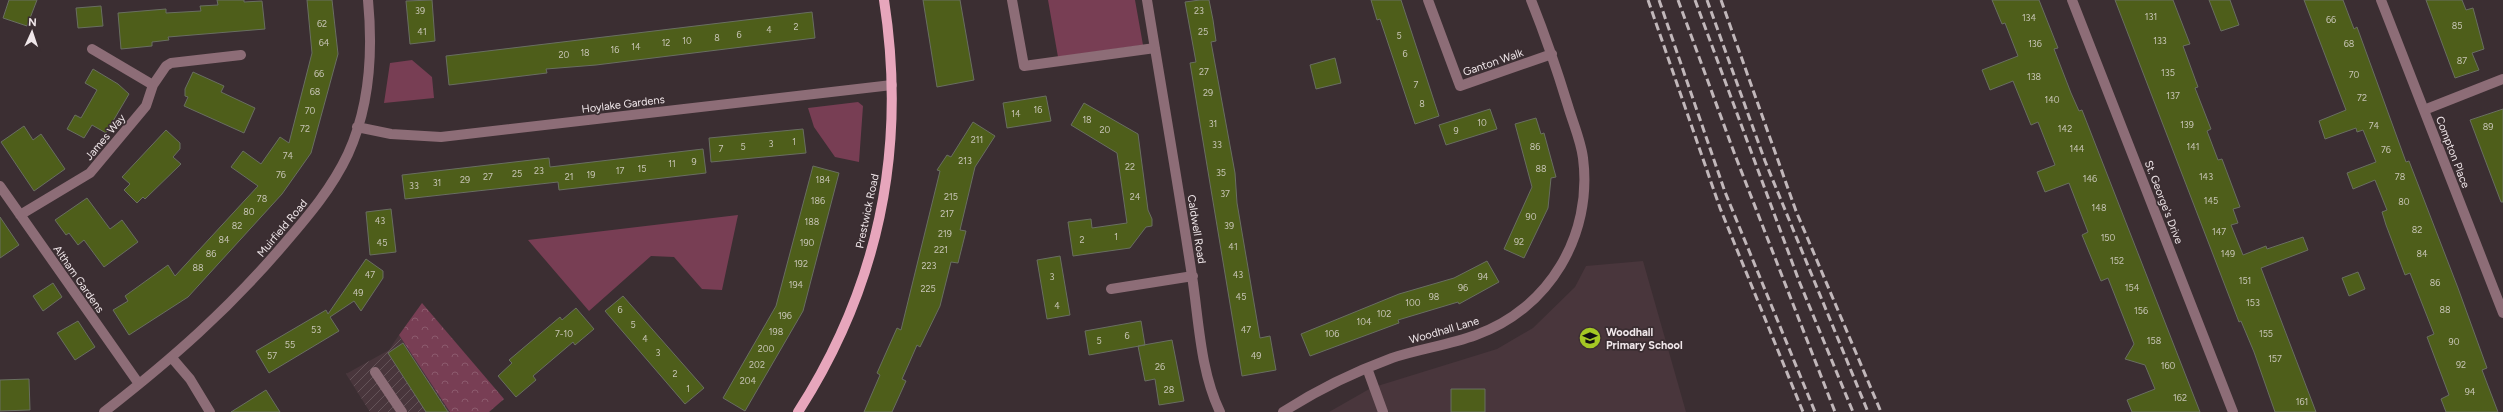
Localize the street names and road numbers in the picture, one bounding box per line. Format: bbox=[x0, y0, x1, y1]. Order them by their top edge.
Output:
street label: Ganton Walk bbox=[1461, 46, 1526, 79]
street label: Hoylake Gardens bbox=[581, 93, 665, 116]
street label: James Way bbox=[82, 112, 128, 163]
street label: Compton Place bbox=[2433, 114, 2472, 190]
street label: St. George's Drive bbox=[2142, 159, 2185, 246]
street label: Prestwick Road bbox=[853, 173, 882, 250]
street label: Caldwell Road bbox=[1185, 194, 1208, 265]
street label: Muirfield Road bbox=[255, 197, 310, 260]
street label: Altham Gardens bbox=[51, 243, 107, 315]
street label: Woodhall Lane bbox=[1408, 314, 1481, 347]

